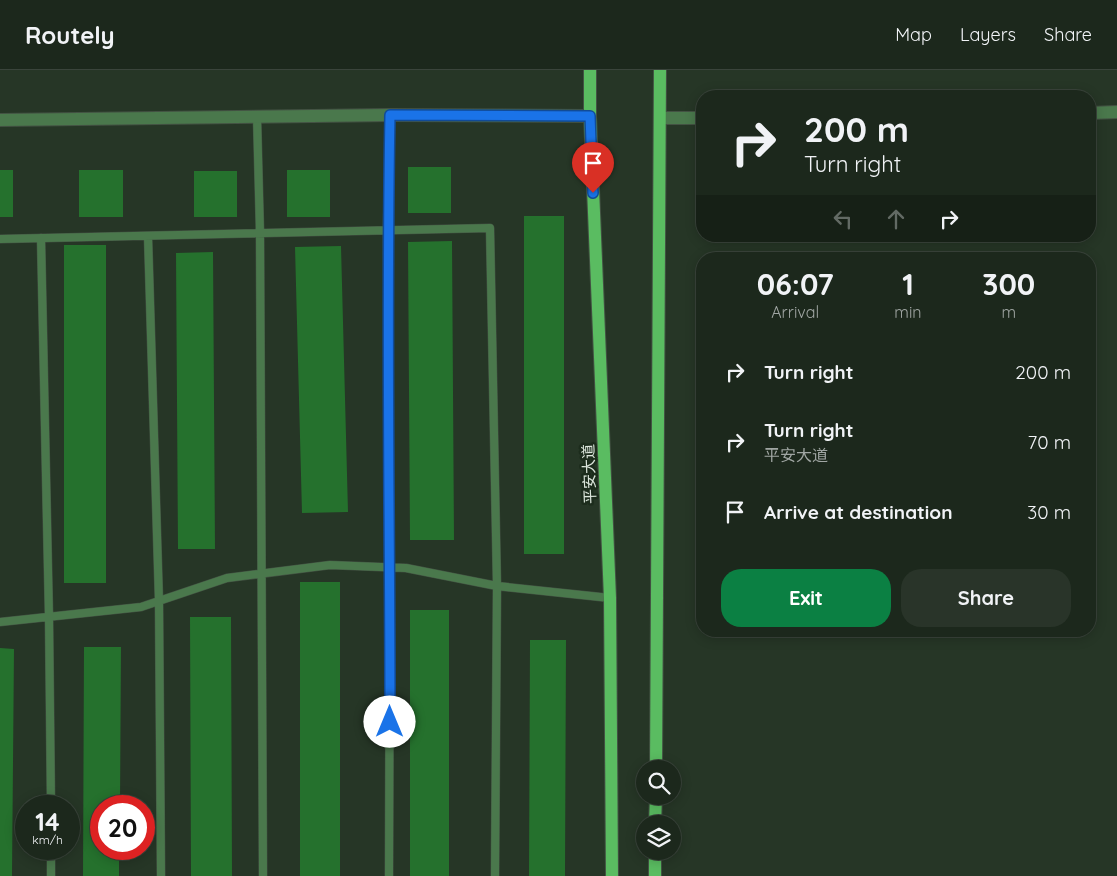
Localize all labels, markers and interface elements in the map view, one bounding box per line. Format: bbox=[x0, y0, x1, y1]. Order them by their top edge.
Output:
text: Routely bbox=[25, 20, 115, 50]
text: Map bbox=[895, 23, 932, 46]
text: Layers bbox=[960, 23, 1016, 46]
text: Share bbox=[1044, 23, 1092, 46]
text: 200 m bbox=[804, 107, 909, 151]
icon: right bbox=[721, 110, 786, 175]
pin bbox=[572, 142, 614, 193]
icon: arrive bbox=[579, 149, 607, 177]
text: Turn right bbox=[804, 150, 901, 178]
icon: left bbox=[829, 205, 857, 233]
icon: ahead bbox=[882, 205, 910, 233]
icon: right bbox=[935, 205, 963, 233]
text: 06:07 bbox=[757, 265, 834, 303]
text: 1 bbox=[902, 265, 914, 303]
text: 300 bbox=[982, 265, 1035, 303]
text: Arrival bbox=[771, 302, 819, 322]
text: min bbox=[894, 302, 922, 322]
text: m bbox=[1001, 302, 1016, 322]
icon: right bbox=[721, 358, 749, 386]
text: Turn right bbox=[764, 360, 853, 384]
text: 200 m bbox=[1015, 360, 1071, 384]
text: Turn right bbox=[764, 418, 853, 442]
icon: right bbox=[721, 428, 749, 456]
text: 70 m bbox=[1027, 430, 1071, 454]
street label: 平安大道 bbox=[578, 444, 600, 504]
text: 平安大道 bbox=[764, 445, 828, 465]
icon: arrive bbox=[721, 498, 749, 526]
text: Arrive at destination bbox=[764, 500, 953, 524]
text: 30 m bbox=[1027, 500, 1071, 524]
button: Exit bbox=[721, 569, 891, 627]
button: Share bbox=[901, 569, 1071, 627]
position arrow bbox=[363, 695, 415, 747]
map controls bbox=[636, 760, 681, 860]
button: search bbox=[636, 760, 681, 805]
speed limit sign: 20 bbox=[90, 795, 155, 860]
text: 14 bbox=[35, 806, 60, 837]
button: layers bbox=[636, 815, 681, 860]
text: km/h bbox=[32, 832, 63, 847]

